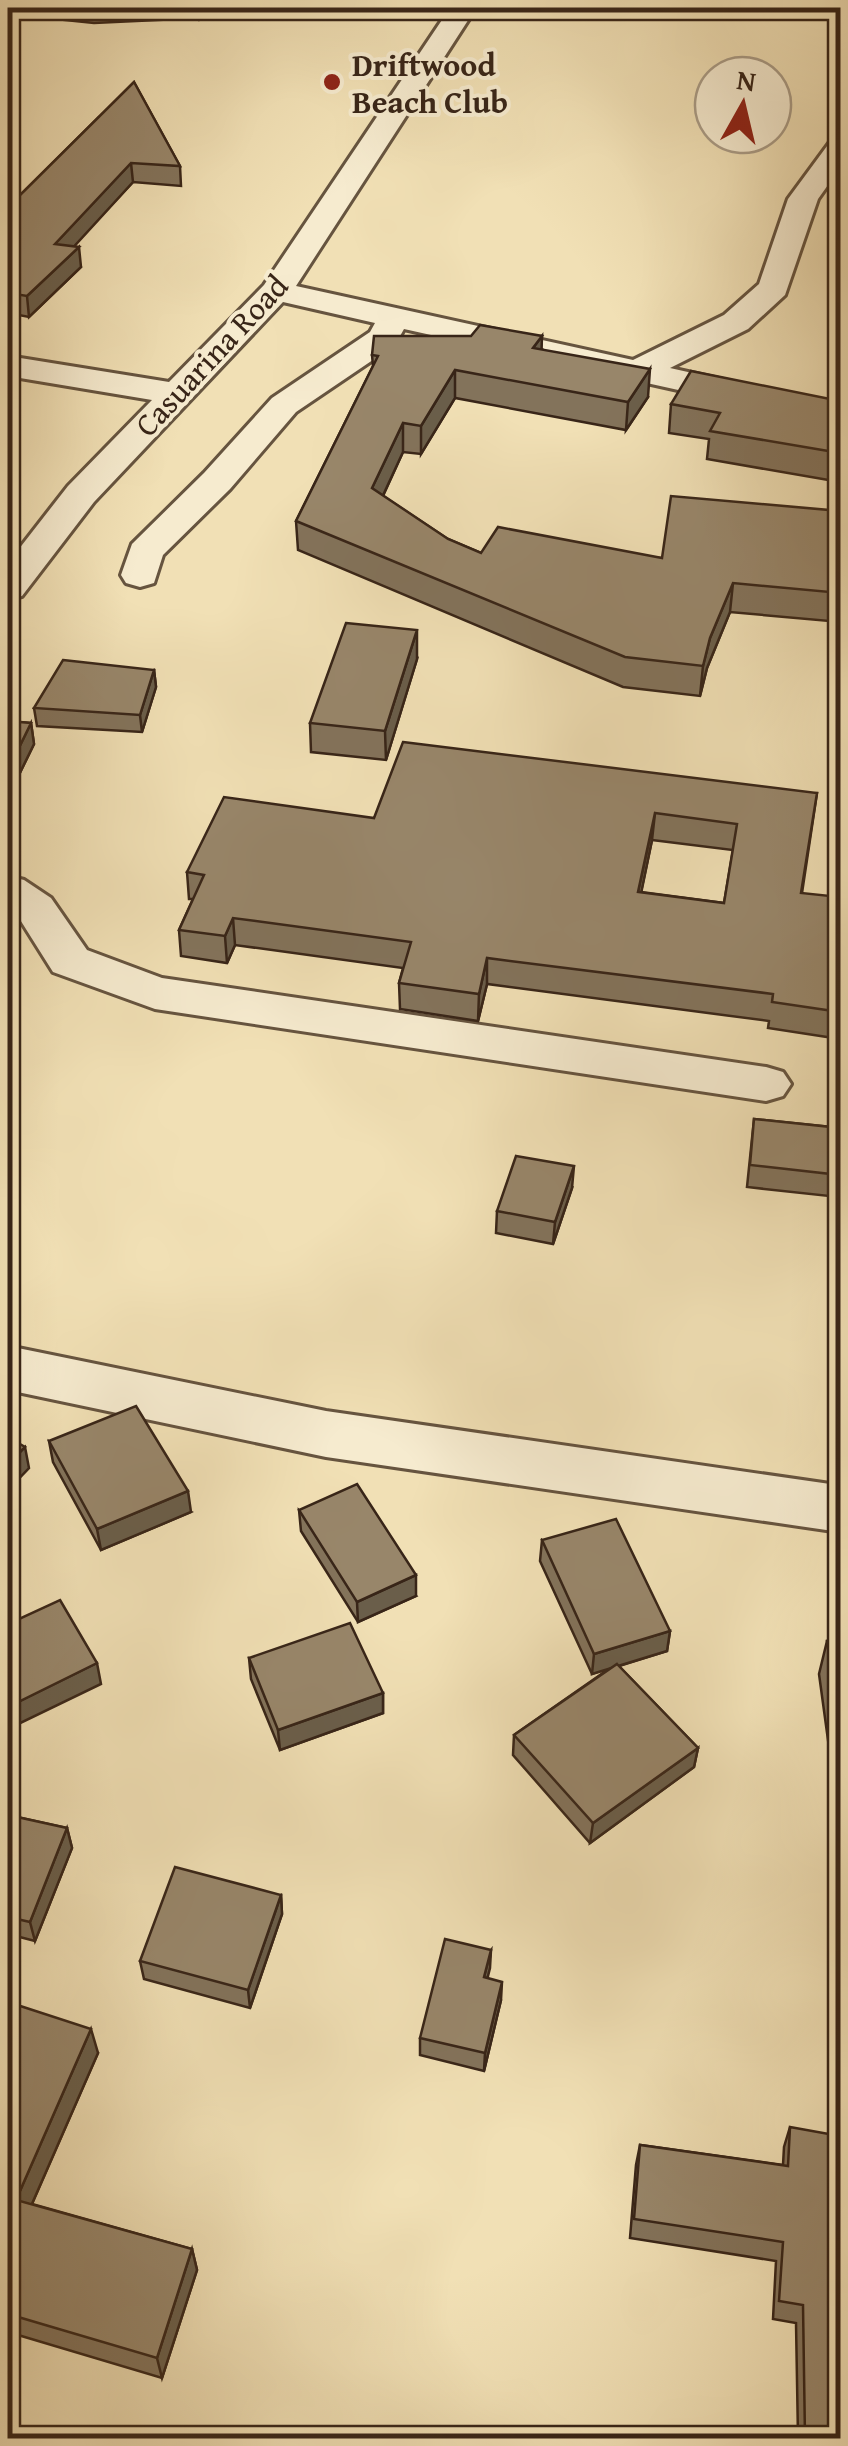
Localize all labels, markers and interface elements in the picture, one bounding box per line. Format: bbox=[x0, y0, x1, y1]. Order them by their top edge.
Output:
place label: Driftwood Beach Club bbox=[352, 41, 508, 125]
north arrow bbox=[693, 55, 793, 155]
text: N bbox=[734, 58, 759, 101]
marker: Driftwood Beach Club bbox=[321, 71, 343, 93]
street label: Casuarina Road bbox=[123, 263, 299, 447]

